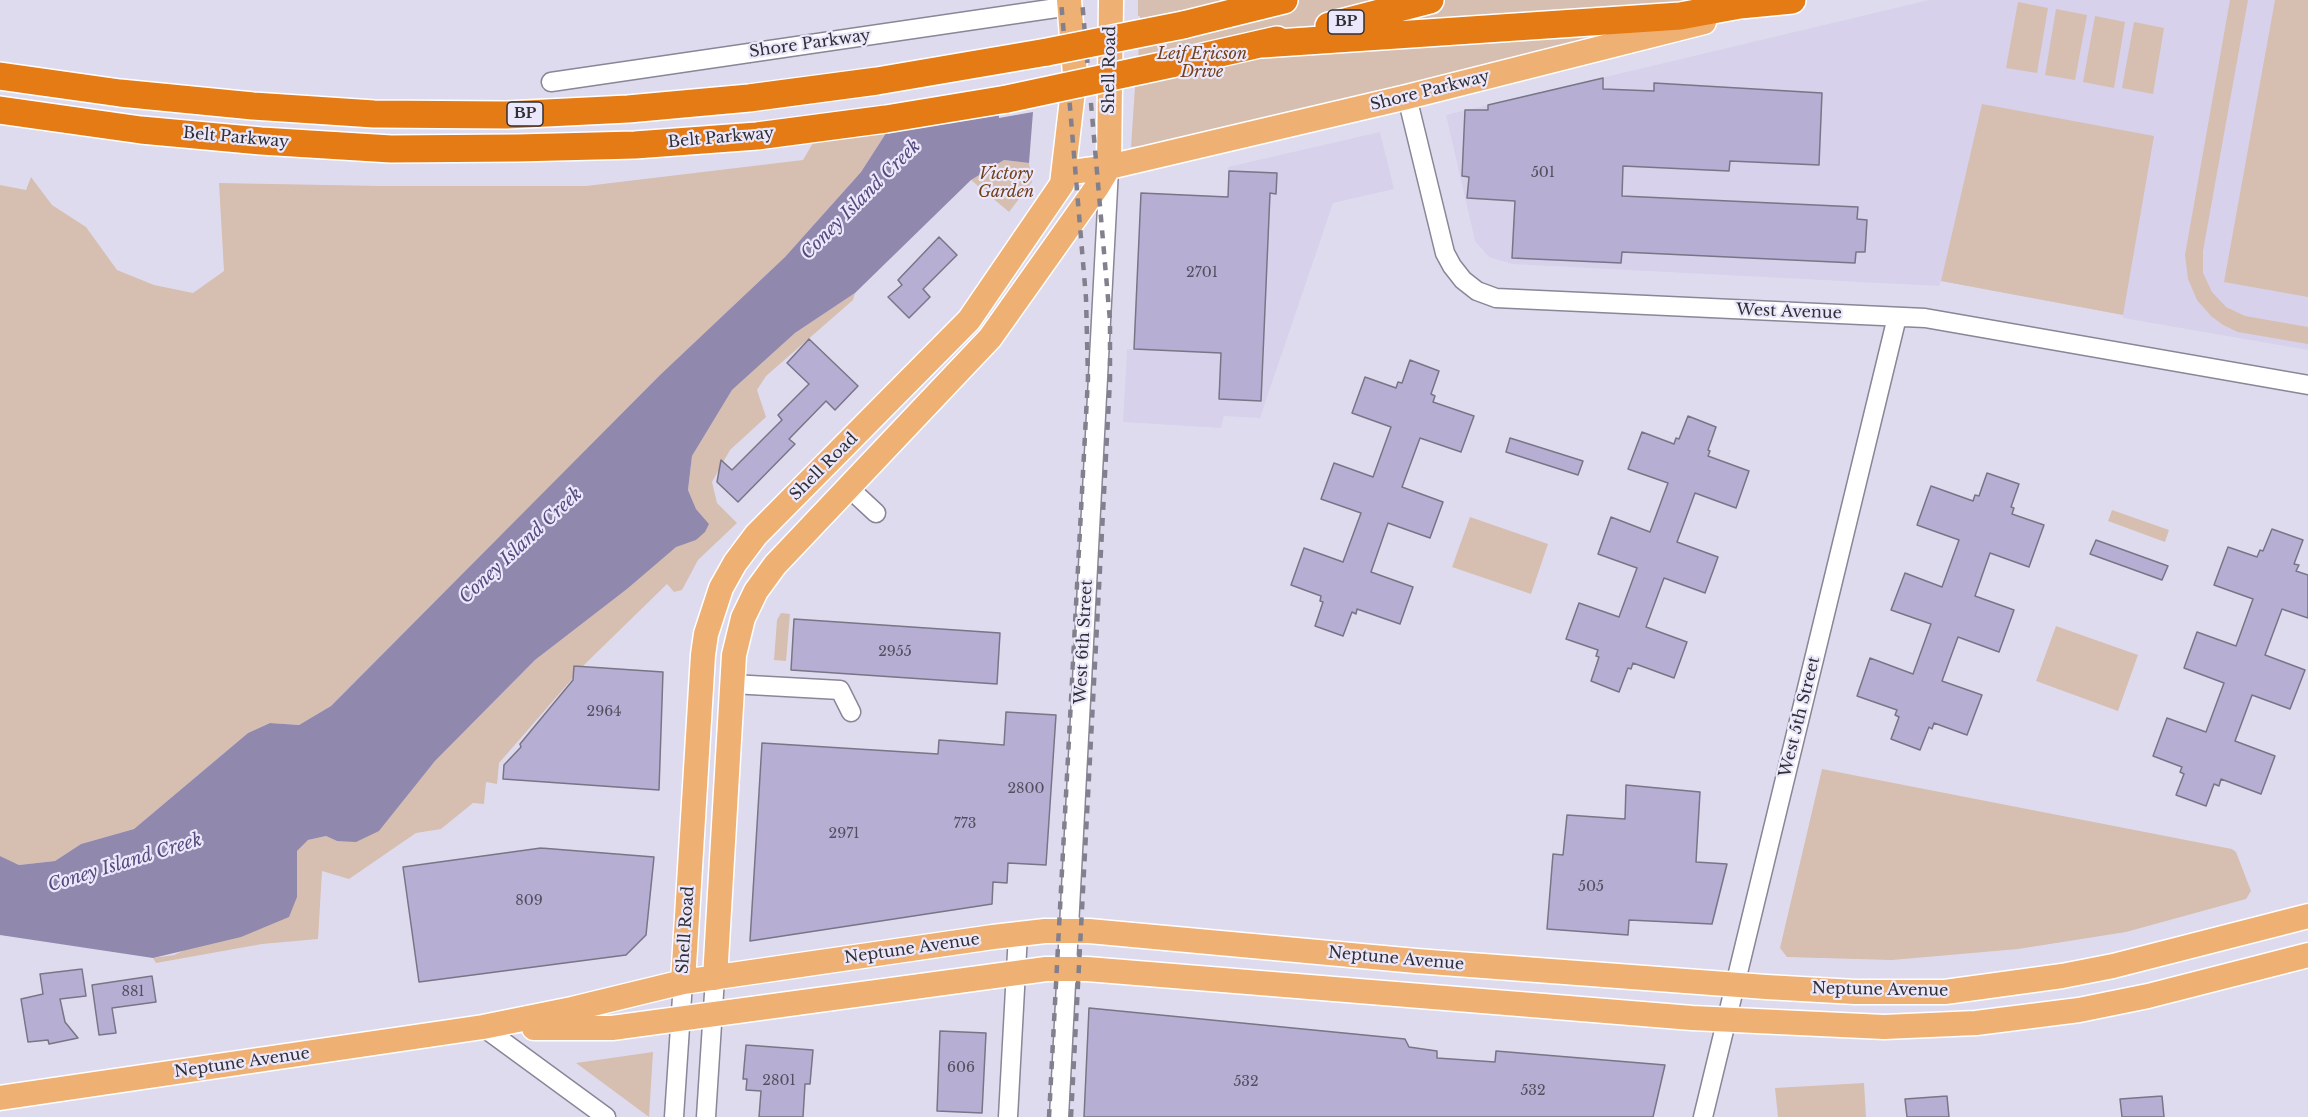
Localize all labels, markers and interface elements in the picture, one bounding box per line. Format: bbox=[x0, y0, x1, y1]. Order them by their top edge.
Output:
road number: BP bbox=[1328, 10, 1364, 34]
street label: Shore Parkway bbox=[748, 26, 872, 62]
street label: Shell Road bbox=[1100, 26, 1120, 114]
park label: Leif Ericson Drive bbox=[1157, 44, 1247, 82]
street label: Shore Parkway bbox=[1368, 67, 1492, 115]
road number: BP bbox=[507, 102, 543, 126]
street label: Belt Parkway bbox=[182, 124, 290, 152]
street label: Belt Parkway bbox=[667, 124, 775, 152]
water label: Coney Island Creek bbox=[797, 136, 925, 264]
park label: Victory Garden bbox=[978, 164, 1034, 202]
house number: 501 bbox=[1531, 165, 1555, 181]
house number: 2701 bbox=[1186, 265, 1218, 281]
street label: West Avenue bbox=[1736, 301, 1842, 323]
street label: Shell Road bbox=[786, 429, 862, 505]
water label: Coney Island Creek bbox=[455, 484, 587, 608]
street label: West 6th Street bbox=[1071, 579, 1097, 705]
house number: 2955 bbox=[878, 644, 912, 660]
street label: West 5th Street bbox=[1776, 655, 1824, 779]
house number: 2964 bbox=[587, 704, 621, 720]
house number: 2800 bbox=[1007, 781, 1045, 797]
house number: 773 bbox=[954, 816, 976, 832]
house number: 2971 bbox=[829, 826, 859, 842]
water label: Coney Island Creek bbox=[45, 829, 205, 897]
house number: 505 bbox=[1578, 879, 1604, 895]
street label: Shell Road bbox=[673, 885, 699, 975]
house number: 809 bbox=[515, 893, 543, 909]
street label: Neptune Avenue bbox=[843, 930, 981, 968]
street label: Neptune Avenue bbox=[1327, 943, 1465, 975]
street label: Neptune Avenue bbox=[1812, 979, 1948, 1001]
house number: 881 bbox=[121, 984, 145, 1000]
street label: Neptune Avenue bbox=[173, 1044, 311, 1082]
house number: 606 bbox=[947, 1060, 975, 1076]
house number: 2801 bbox=[762, 1073, 796, 1089]
house number: 532 bbox=[1233, 1074, 1259, 1090]
house number: 532 bbox=[1520, 1083, 1546, 1099]

